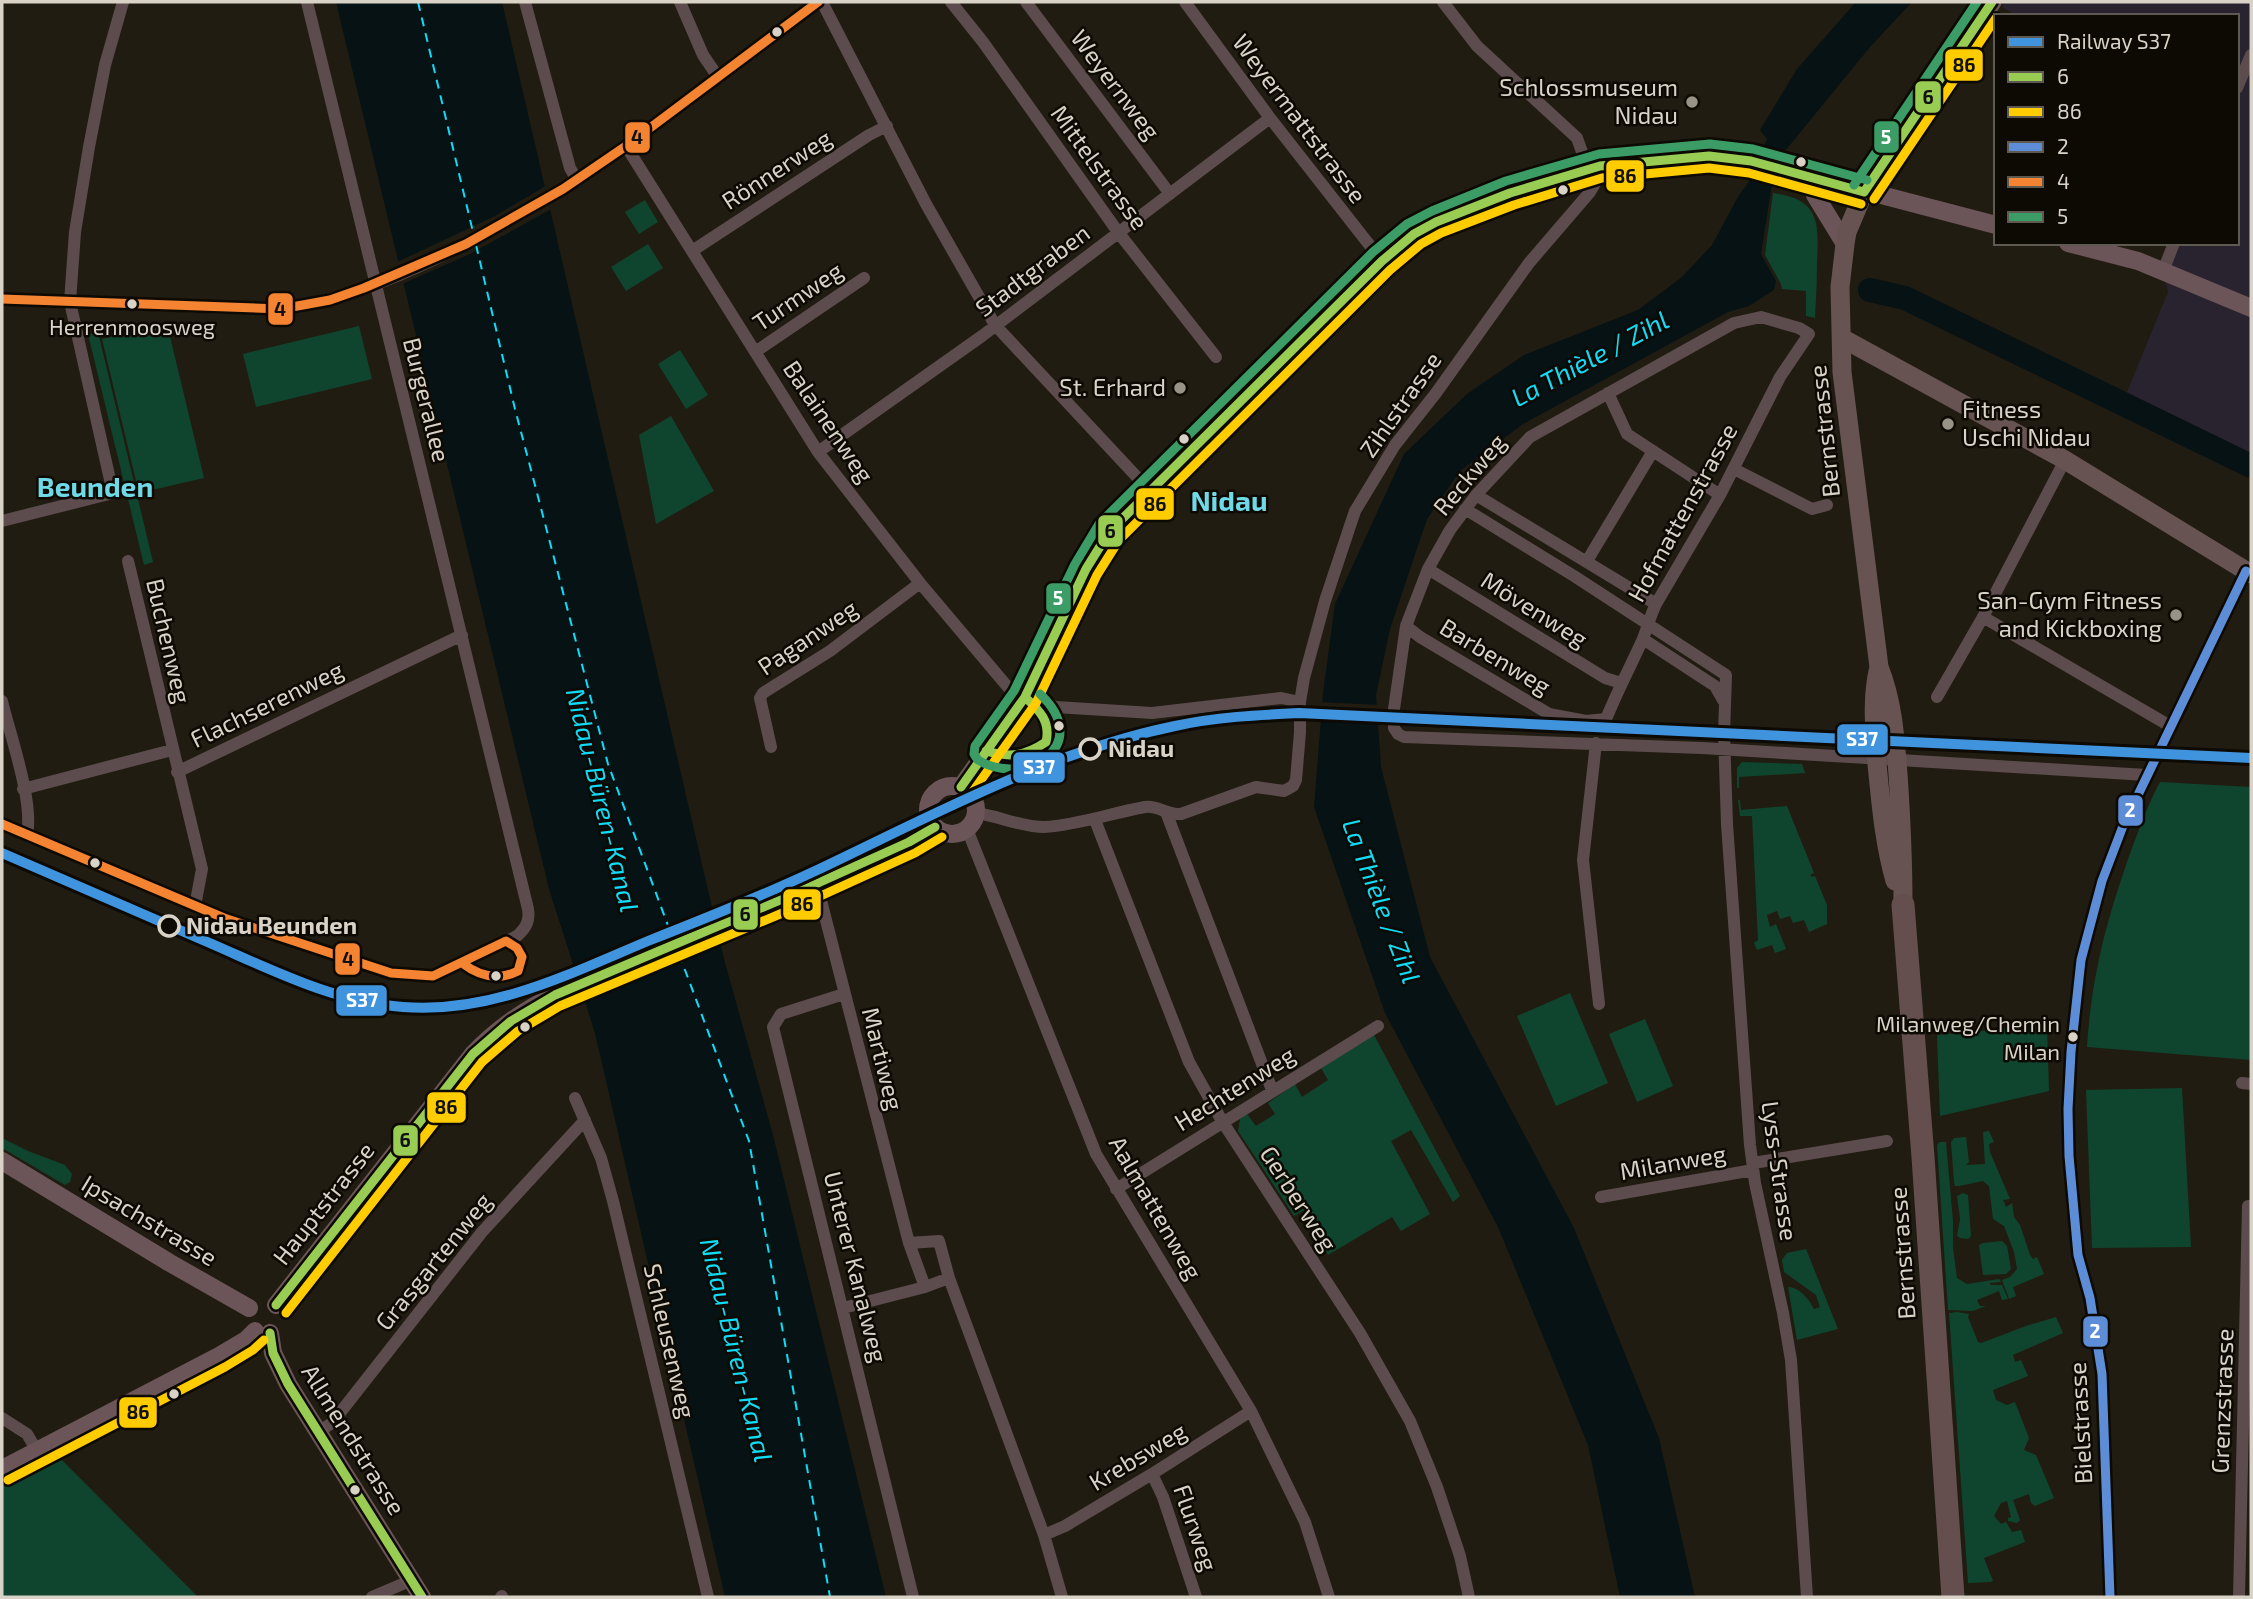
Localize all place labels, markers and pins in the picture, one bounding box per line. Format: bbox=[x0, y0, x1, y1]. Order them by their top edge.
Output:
unlabelled marker bbox=[770, 25, 784, 39]
place label: Schlossmuseum Nidau bbox=[1499, 72, 1678, 129]
marker: Schlossmuseum Nidau bbox=[1684, 94, 1700, 110]
unlabelled marker bbox=[1794, 155, 1808, 169]
unlabelled marker bbox=[1556, 183, 1570, 197]
marker: Herrenmoosweg bbox=[125, 297, 139, 311]
place label: Herrenmoosweg bbox=[49, 313, 215, 339]
place label: St. Erhard bbox=[1059, 372, 1166, 401]
marker: St. Erhard bbox=[1172, 380, 1188, 396]
place label: Fitness Uschi Nidau bbox=[1962, 394, 2091, 451]
marker: Fitness Uschi Nidau bbox=[1940, 416, 1956, 432]
unlabelled marker bbox=[1177, 432, 1191, 446]
place label: San-Gym Fitness and Kickboxing bbox=[1977, 585, 2162, 642]
marker: San-Gym Fitness and Kickboxing bbox=[2168, 607, 2184, 623]
unlabelled marker bbox=[1052, 719, 1066, 733]
place label: Nidau bbox=[1108, 733, 1174, 762]
marker: Nidau bbox=[1079, 738, 1101, 760]
unlabelled marker bbox=[88, 856, 102, 870]
place label: Nidau Beunden bbox=[186, 910, 357, 939]
marker: Nidau Beunden bbox=[158, 915, 180, 937]
unlabelled marker bbox=[489, 969, 503, 983]
place label: Milanweg/Chemin Milan bbox=[1876, 1010, 2060, 1064]
unlabelled marker bbox=[518, 1020, 532, 1034]
marker: Milanweg/Chemin Milan bbox=[2066, 1030, 2080, 1044]
unlabelled marker bbox=[167, 1387, 181, 1401]
unlabelled marker bbox=[348, 1483, 362, 1497]

